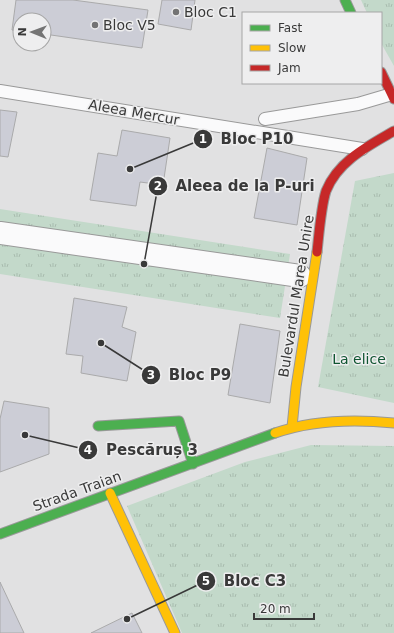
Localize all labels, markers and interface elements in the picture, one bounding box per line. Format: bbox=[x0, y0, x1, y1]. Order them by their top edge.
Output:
place label: Bloc C1 bbox=[184, 4, 237, 20]
marker: Bloc C1 bbox=[171, 7, 181, 17]
north arrow bbox=[12, 12, 52, 52]
legend bbox=[242, 12, 382, 84]
place label: Bloc V5 bbox=[103, 17, 156, 33]
marker: Bloc V5 bbox=[90, 20, 100, 30]
text: Fast bbox=[278, 21, 302, 35]
text: N bbox=[16, 27, 29, 37]
text: Slow bbox=[278, 41, 306, 55]
text: Jam bbox=[277, 61, 301, 75]
street label: Aleea Mercur bbox=[87, 96, 181, 128]
callout: Bloc P10 bbox=[193, 126, 301, 153]
text: Bloc P10 bbox=[221, 130, 293, 148]
text: 1 bbox=[199, 132, 207, 146]
callout: Aleea de la P-uri bbox=[148, 172, 323, 199]
text: Aleea de la P-uri bbox=[175, 177, 315, 195]
text: 2 bbox=[154, 179, 162, 193]
street label: Bulevardul Marea Unire bbox=[275, 214, 317, 378]
park label: La elice bbox=[332, 351, 386, 367]
callout: Bloc P9 bbox=[141, 362, 239, 389]
text: Bloc P9 bbox=[169, 366, 231, 384]
text: 3 bbox=[147, 368, 155, 382]
callout: Pescăruș 3 bbox=[78, 436, 206, 463]
text: Pescăruș 3 bbox=[106, 441, 198, 459]
text: 4 bbox=[84, 443, 92, 457]
street label: Strada Traian bbox=[31, 468, 123, 514]
callout: Bloc C3 bbox=[196, 567, 294, 594]
text: Bloc C3 bbox=[224, 572, 286, 590]
text: 5 bbox=[202, 574, 210, 588]
scale bar bbox=[254, 595, 314, 621]
text: 20 m bbox=[260, 602, 291, 616]

